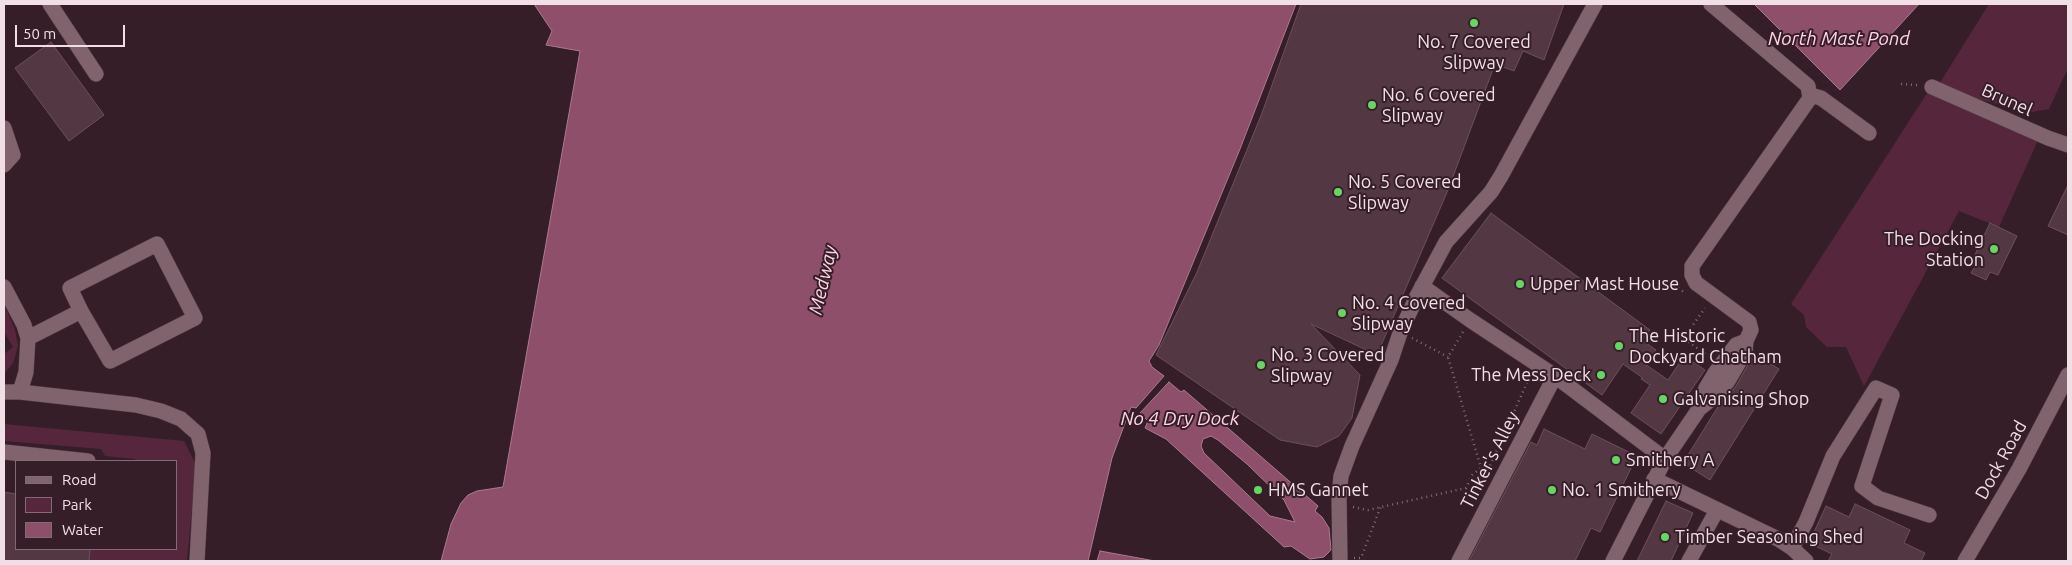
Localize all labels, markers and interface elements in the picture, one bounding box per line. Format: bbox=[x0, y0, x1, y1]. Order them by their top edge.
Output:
scale bar bbox=[18, 15, 128, 47]
marker: No. 7 Covered Slipway bbox=[1468, 17, 1480, 29]
text: 50 m bbox=[23, 25, 56, 42]
water label: North Mast Pond bbox=[1768, 28, 1910, 50]
place label: No. 7 Covered Slipway bbox=[1417, 31, 1531, 74]
street label: Brunel bbox=[1978, 79, 2036, 121]
place label: No. 6 Covered Slipway bbox=[1382, 84, 1496, 126]
marker: No. 6 Covered Slipway bbox=[1366, 99, 1378, 111]
place label: No. 5 Covered Slipway bbox=[1348, 171, 1462, 213]
marker: No. 5 Covered Slipway bbox=[1332, 186, 1344, 198]
place label: The Docking Station bbox=[1884, 228, 1984, 270]
water label: Medway bbox=[804, 243, 842, 317]
marker: The Docking Station bbox=[1988, 243, 2000, 255]
place label: Upper Mast House bbox=[1530, 273, 1679, 295]
marker: Upper Mast House bbox=[1514, 278, 1526, 290]
place label: No. 4 Covered Slipway bbox=[1352, 292, 1466, 334]
marker: No. 4 Covered Slipway bbox=[1336, 307, 1348, 319]
place label: The Historic Dockyard Chatham bbox=[1629, 325, 1782, 368]
marker: The Historic Dockyard Chatham bbox=[1613, 340, 1625, 352]
place label: No. 3 Covered Slipway bbox=[1271, 344, 1385, 386]
marker: No. 3 Covered Slipway bbox=[1255, 359, 1267, 371]
place label: The Mess Deck bbox=[1471, 364, 1591, 386]
marker: The Mess Deck bbox=[1595, 369, 1607, 381]
place label: Galvanising Shop bbox=[1673, 388, 1809, 410]
marker: Galvanising Shop bbox=[1657, 393, 1669, 405]
water label: No 4 Dry Dock bbox=[1120, 408, 1240, 430]
street label: Tinker's Alley bbox=[1456, 408, 1524, 512]
street label: Dock Road bbox=[1971, 417, 2031, 503]
place label: Smithery A bbox=[1626, 449, 1714, 471]
marker: Smithery A bbox=[1610, 454, 1622, 466]
legend bbox=[15, 460, 178, 550]
text: Road bbox=[62, 471, 97, 488]
place label: HMS Gannet bbox=[1268, 479, 1368, 501]
place label: No. 1 Smithery bbox=[1562, 479, 1681, 501]
marker: HMS Gannet bbox=[1252, 484, 1264, 496]
marker: No. 1 Smithery bbox=[1546, 484, 1558, 496]
text: Park bbox=[62, 496, 92, 513]
text: Water bbox=[62, 521, 103, 538]
place label: Timber Seasoning Shed bbox=[1675, 526, 1863, 548]
marker: Timber Seasoning Shed bbox=[1659, 531, 1671, 543]

